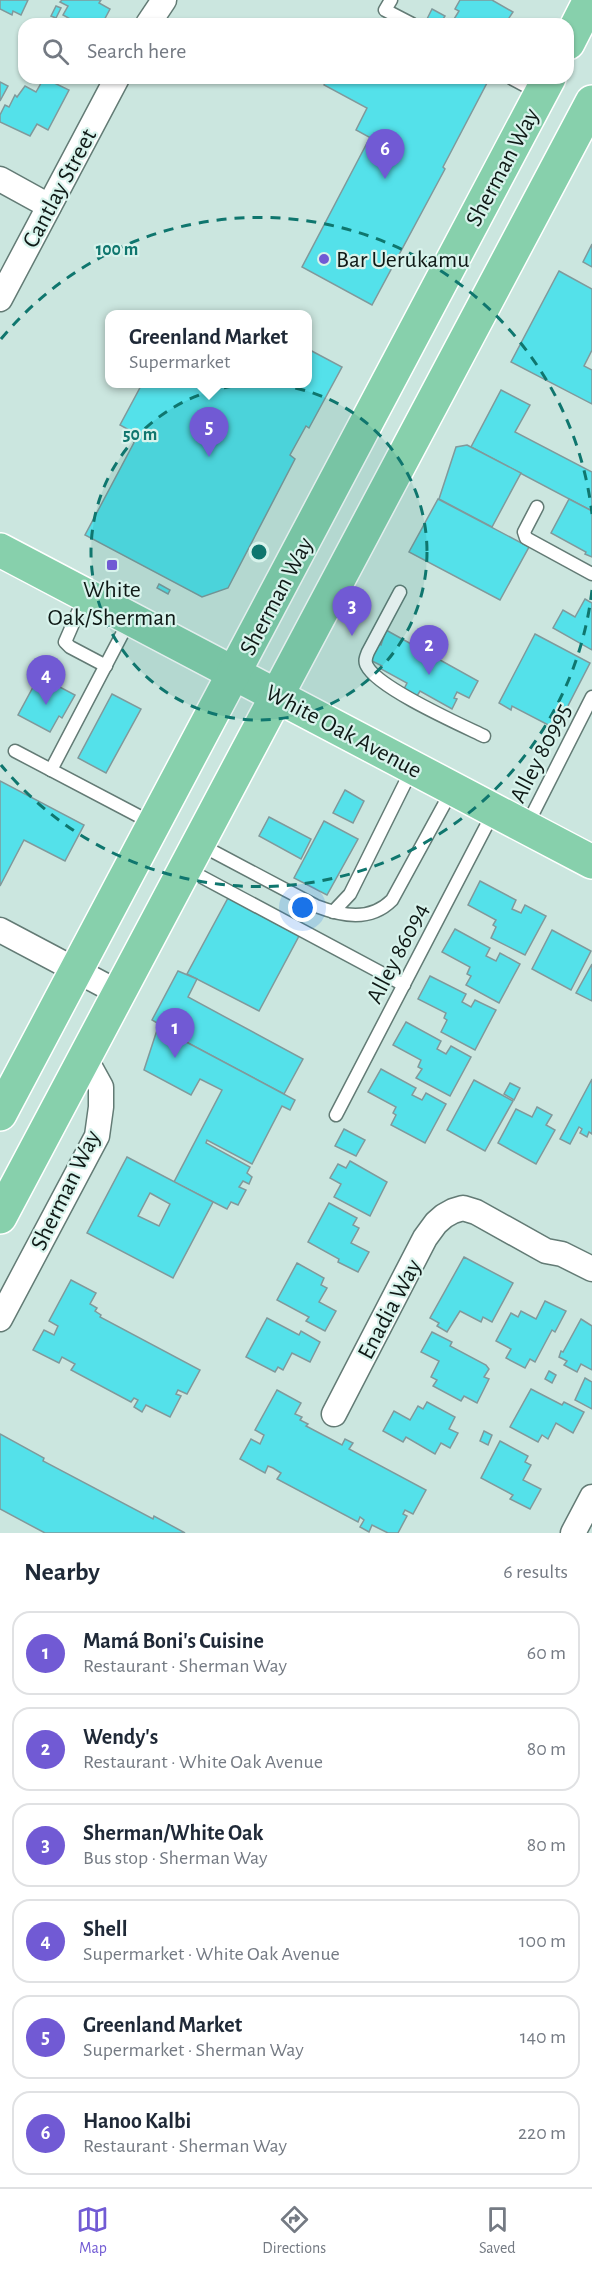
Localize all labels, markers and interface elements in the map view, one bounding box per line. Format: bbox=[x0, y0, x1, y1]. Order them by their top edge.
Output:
search box bbox=[18, 18, 574, 84]
icon: search bbox=[39, 35, 72, 68]
text: Search here bbox=[87, 40, 186, 62]
street label: Sherman Way bbox=[462, 104, 544, 230]
street label: Cantlay Street bbox=[19, 125, 101, 252]
pin: 6 bbox=[366, 130, 404, 179]
text: 100 m bbox=[96, 241, 138, 259]
place label: Bar Uerukamu bbox=[336, 248, 470, 272]
marker: Bar Uerukamu bbox=[317, 252, 331, 266]
popup bbox=[105, 310, 312, 388]
text: Greenland Market bbox=[129, 326, 288, 348]
text: Supermarket bbox=[129, 352, 230, 372]
pin: 5 bbox=[190, 408, 228, 457]
text: 50 m bbox=[123, 426, 157, 444]
street label: Sherman Way bbox=[236, 533, 318, 659]
centre of rings bbox=[249, 542, 269, 562]
marker: White Oak/Sherman bbox=[105, 558, 119, 572]
place label: White Oak/Sherman bbox=[48, 578, 176, 630]
pin: 3 bbox=[332, 586, 372, 636]
pin: 2 bbox=[410, 626, 448, 675]
pin: 4 bbox=[26, 656, 66, 705]
street label: White Oak Avenue bbox=[262, 681, 426, 783]
street label: Alley 80995 bbox=[506, 700, 576, 807]
your location bbox=[288, 893, 317, 922]
street label: Alley 86094 bbox=[362, 899, 433, 1008]
pin: 1 bbox=[156, 1008, 195, 1058]
street label: Sherman Way bbox=[27, 1127, 105, 1254]
street label: Enadia Way bbox=[354, 1256, 426, 1363]
text: Nearby bbox=[24, 1559, 100, 1585]
text: 6 results bbox=[503, 1562, 568, 1582]
text: Mamá Boni's Cuisine bbox=[83, 1630, 264, 1652]
text: 1 bbox=[42, 1643, 49, 1663]
text: 60 m bbox=[527, 1643, 566, 1663]
text: Restaurant · Sherman Way bbox=[83, 1656, 287, 1676]
text: Wendy's bbox=[83, 1726, 158, 1748]
text: 2 bbox=[41, 1739, 50, 1759]
text: 80 m bbox=[527, 1739, 566, 1759]
text: Restaurant · White Oak Avenue bbox=[83, 1752, 323, 1772]
text: Sherman/White Oak bbox=[83, 1822, 264, 1844]
text: 3 bbox=[41, 1835, 50, 1855]
text: 80 m bbox=[527, 1835, 566, 1855]
text: Bus stop · Sherman Way bbox=[83, 1848, 268, 1868]
text: Shell bbox=[83, 1918, 127, 1940]
text: 4 bbox=[40, 1931, 51, 1951]
text: 100 m bbox=[519, 1931, 566, 1951]
text: Supermarket · White Oak Avenue bbox=[83, 1944, 340, 1964]
text: Greenland Market bbox=[83, 2014, 242, 2036]
text: 5 bbox=[41, 2027, 50, 2047]
text: 140 m bbox=[520, 2027, 566, 2047]
text: Supermarket · Sherman Way bbox=[83, 2040, 304, 2060]
text: Hanoo Kalbi bbox=[83, 2110, 191, 2132]
text: 6 bbox=[41, 2123, 50, 2143]
text: 220 m bbox=[518, 2123, 566, 2143]
text: Restaurant · Sherman Way bbox=[83, 2136, 287, 2156]
tab: Map bbox=[76, 2203, 109, 2258]
tab: Directions bbox=[262, 2203, 326, 2258]
tab: Saved bbox=[479, 2203, 516, 2258]

